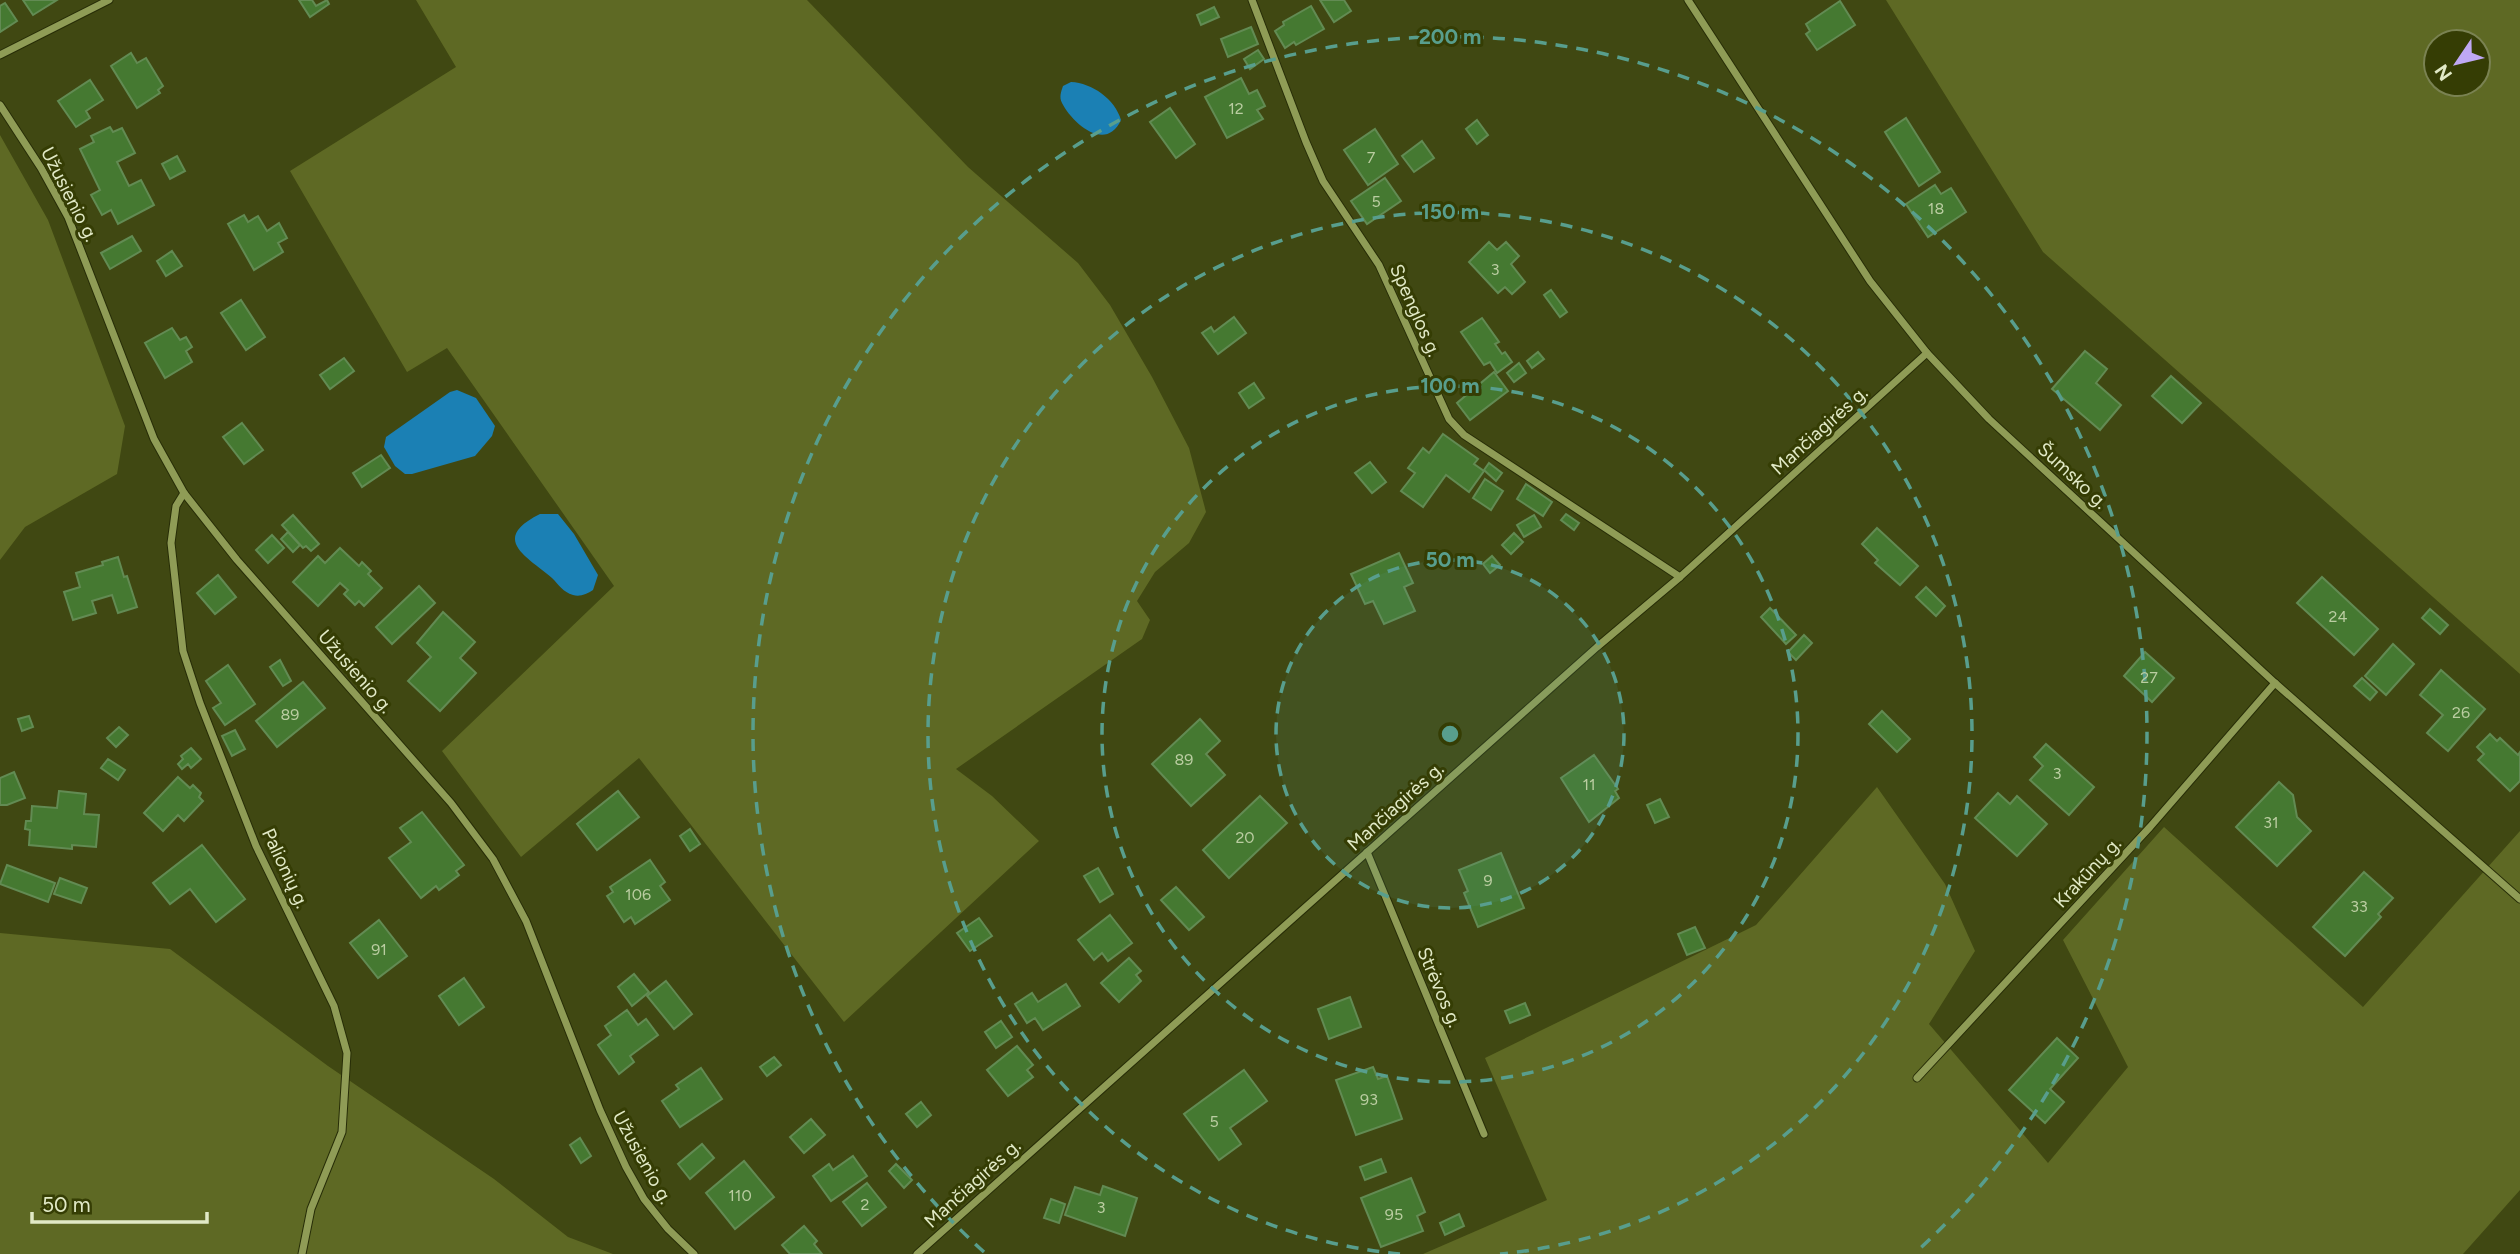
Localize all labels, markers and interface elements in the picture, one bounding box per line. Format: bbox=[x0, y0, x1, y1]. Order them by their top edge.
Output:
text: 200 m bbox=[1419, 24, 1481, 49]
north arrow bbox=[2422, 28, 2492, 98]
text: N bbox=[2430, 60, 2457, 85]
house number: 12 bbox=[1228, 99, 1244, 118]
street label: Užusienio g. bbox=[36, 143, 103, 245]
house number: 7 bbox=[1367, 148, 1376, 167]
house number: 5 bbox=[1371, 192, 1381, 211]
text: 150 m bbox=[1421, 199, 1479, 224]
house number: 18 bbox=[1928, 199, 1944, 218]
street label: Spenglos g. bbox=[1385, 260, 1446, 360]
house number: 3 bbox=[1491, 260, 1499, 279]
text: 100 m bbox=[1420, 373, 1480, 398]
street label: Mančiagirės g. bbox=[1766, 381, 1872, 480]
street label: Šumsko g. bbox=[2033, 437, 2112, 514]
text: 50 m bbox=[1425, 547, 1475, 572]
house number: 24 bbox=[2329, 607, 2347, 626]
street label: Užusienio g. bbox=[313, 625, 398, 718]
house number: 27 bbox=[2140, 668, 2158, 687]
house number: 26 bbox=[2452, 703, 2470, 722]
house number: 89 bbox=[281, 705, 299, 724]
centre of rings bbox=[1438, 722, 1462, 746]
house number: 89 bbox=[1175, 750, 1193, 769]
street label: Mančiagirės g. bbox=[1342, 757, 1448, 856]
house number: 3 bbox=[2053, 764, 2061, 783]
house number: 11 bbox=[1582, 775, 1596, 794]
house number: 31 bbox=[2263, 813, 2279, 832]
street label: Palionių g. bbox=[257, 825, 314, 912]
house number: 20 bbox=[1235, 828, 1255, 847]
street label: Krakūnų g. bbox=[2049, 832, 2126, 913]
house number: 9 bbox=[1483, 871, 1493, 890]
house number: 106 bbox=[625, 885, 651, 904]
house number: 33 bbox=[2350, 897, 2368, 916]
house number: 91 bbox=[371, 940, 387, 959]
street label: Strėvos g. bbox=[1412, 944, 1467, 1031]
house number: 93 bbox=[1360, 1090, 1378, 1109]
street label: Užusienio g. bbox=[608, 1107, 678, 1208]
house number: 5 bbox=[1209, 1112, 1219, 1131]
street label: Mančiagirės g. bbox=[919, 1134, 1025, 1233]
scale bar bbox=[32, 1180, 206, 1224]
house number: 110 bbox=[728, 1186, 752, 1205]
text: 50 m bbox=[42, 1192, 91, 1217]
house number: 2 bbox=[861, 1195, 869, 1214]
house number: 3 bbox=[1097, 1198, 1105, 1217]
house number: 95 bbox=[1385, 1205, 1403, 1224]

